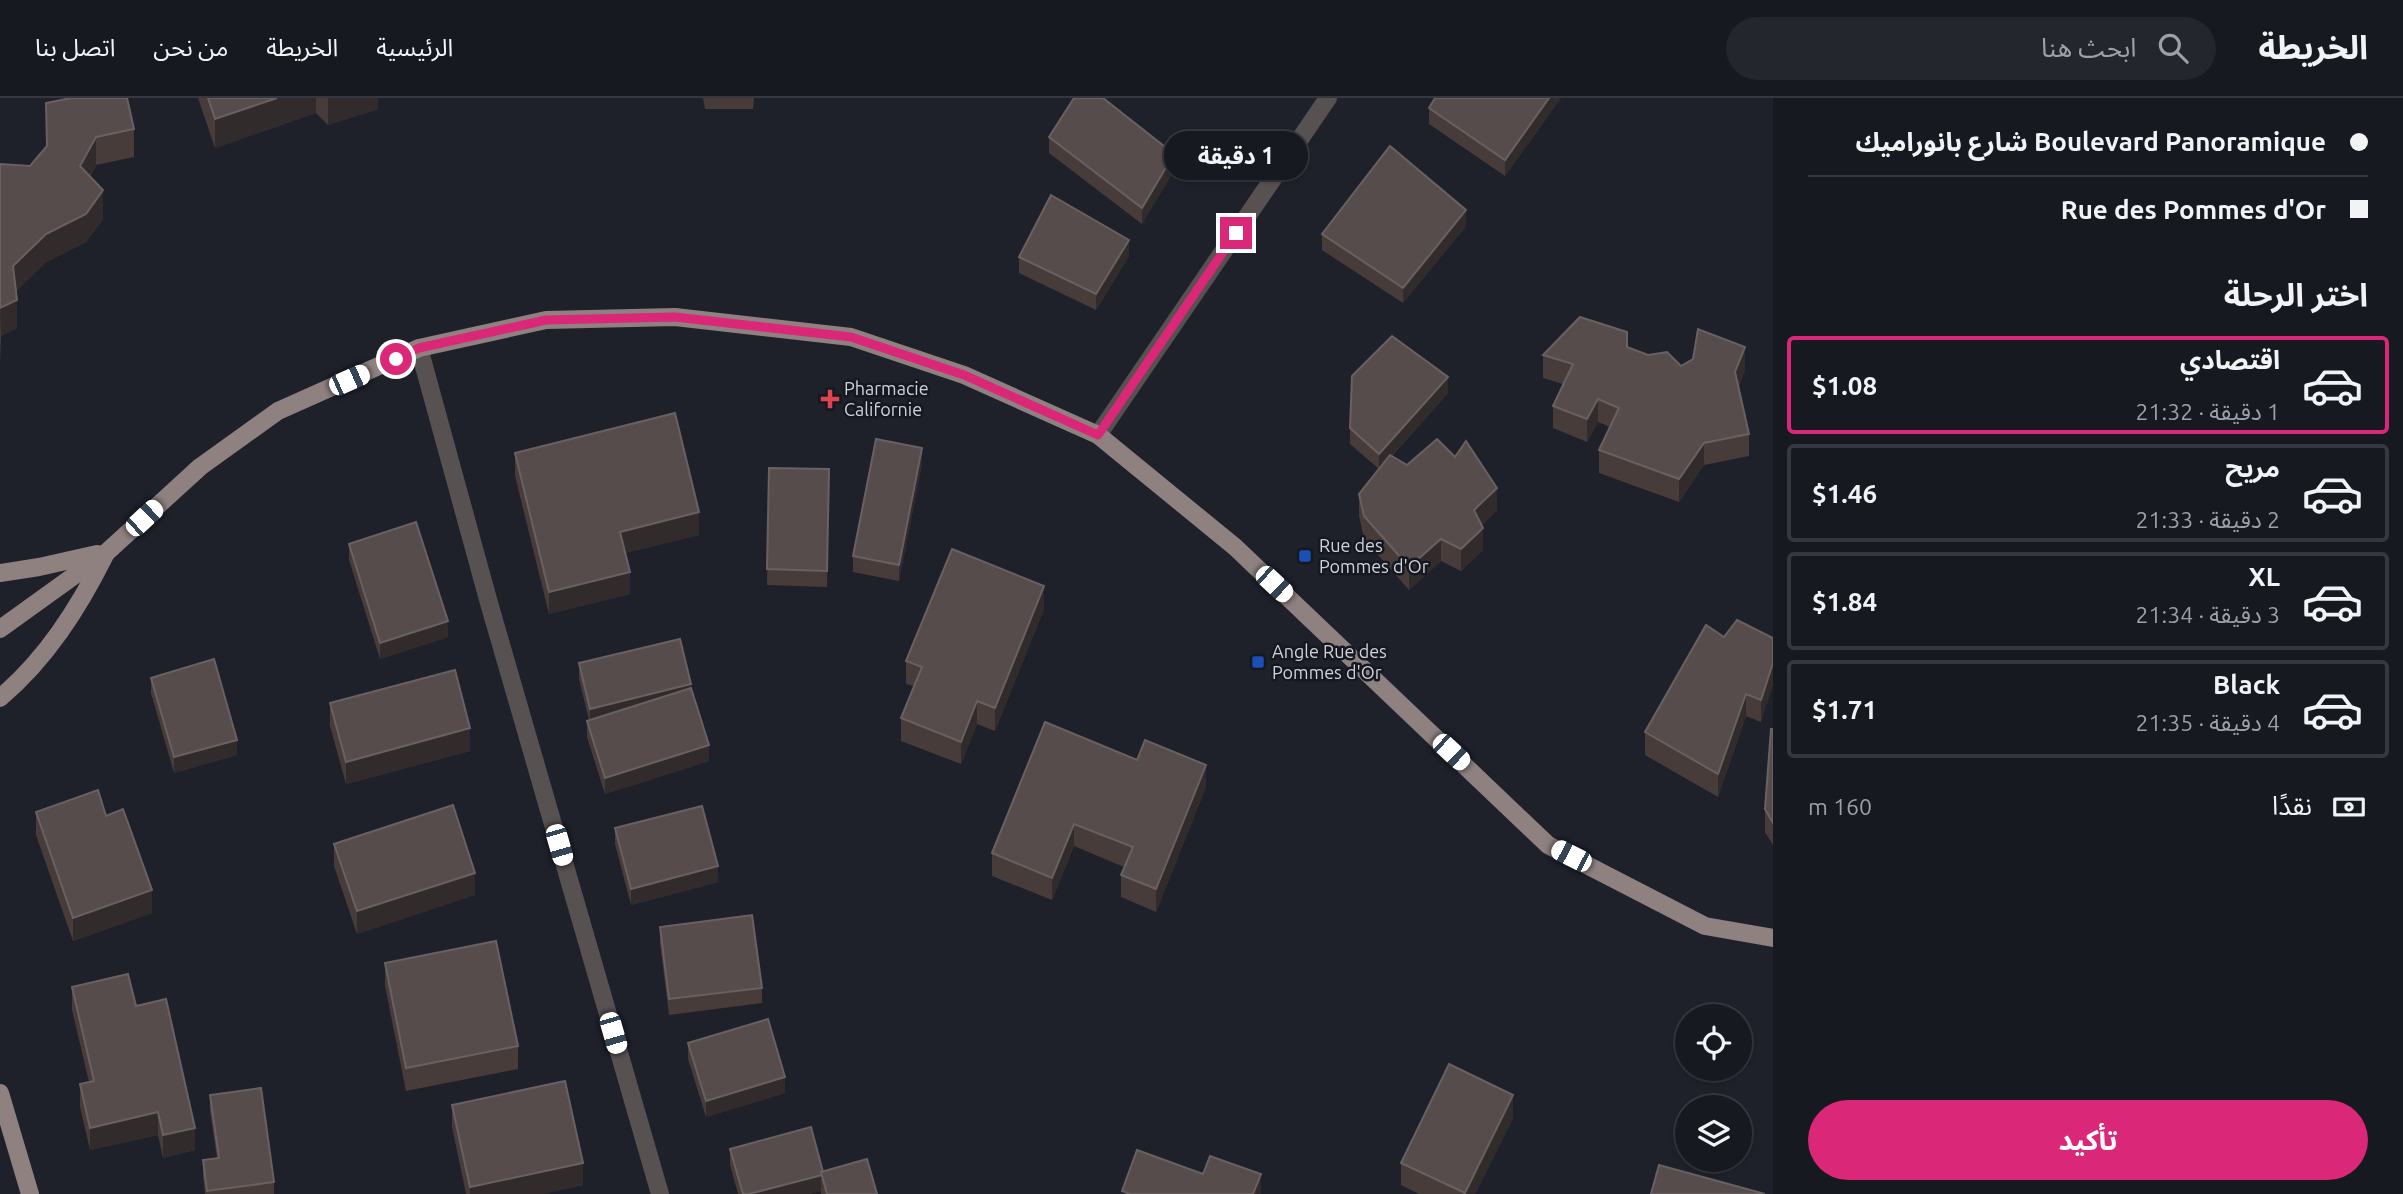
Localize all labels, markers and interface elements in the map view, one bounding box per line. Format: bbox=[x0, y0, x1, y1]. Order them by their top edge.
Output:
search box bbox=[1726, 17, 2216, 80]
text: الخريطة bbox=[2258, 28, 2368, 65]
icon: search bbox=[2154, 29, 2192, 67]
text: ابحث هنا bbox=[2041, 33, 2136, 62]
text: اتصل بنا bbox=[35, 34, 115, 61]
text: من نحن bbox=[153, 34, 228, 61]
text: الخريطة bbox=[266, 34, 338, 61]
text: الرئيسية bbox=[376, 34, 453, 61]
text: Boulevard Panoramique شارع بانوراميك bbox=[1855, 127, 2326, 156]
callout: 1 دقيقة bbox=[1164, 131, 1308, 180]
text: 1 دقيقة bbox=[1198, 143, 1274, 168]
text: Rue des Pommes d'Or bbox=[2061, 195, 2326, 224]
route end bbox=[1220, 217, 1252, 249]
text: اختر الرحلة bbox=[2224, 276, 2368, 312]
route start bbox=[380, 343, 412, 375]
text: اقتصادي bbox=[2180, 345, 2280, 374]
icon: car bbox=[2301, 354, 2364, 417]
car bbox=[326, 362, 373, 398]
text: $1.08 bbox=[1812, 371, 1877, 400]
place label: Pharmacie Californie bbox=[844, 378, 929, 419]
marker: Pharmacie Californie bbox=[822, 391, 838, 407]
text: 1 دقيقة · 21:32 bbox=[2136, 399, 2280, 424]
text: مريح bbox=[2225, 453, 2280, 482]
icon: car bbox=[2301, 462, 2364, 525]
text: $1.46 bbox=[1812, 479, 1877, 508]
car bbox=[122, 496, 167, 540]
text: 2 دقيقة · 21:33 bbox=[2136, 507, 2280, 532]
place label: Rue des Pommes d'Or bbox=[1319, 535, 1429, 576]
marker: Rue des Pommes d'Or bbox=[1297, 548, 1313, 564]
car bbox=[1252, 562, 1297, 606]
text: XL bbox=[2249, 562, 2280, 591]
icon: car bbox=[2301, 570, 2364, 633]
text: $1.84 bbox=[1812, 587, 1877, 616]
text: 3 دقيقة · 21:34 bbox=[2136, 602, 2280, 627]
place label: Angle Rue des Pommes d'Or bbox=[1272, 641, 1387, 682]
marker: Angle Rue des Pommes d'Or bbox=[1250, 654, 1266, 670]
text: Black bbox=[2213, 670, 2280, 699]
icon: car bbox=[2301, 678, 2364, 741]
text: $1.71 bbox=[1812, 695, 1877, 724]
text: 4 دقيقة · 21:35 bbox=[2136, 710, 2280, 735]
car bbox=[1429, 730, 1474, 774]
icon: cash bbox=[2330, 788, 2368, 826]
text: نقدًا bbox=[2272, 791, 2312, 820]
text: 160 m bbox=[1808, 794, 1872, 819]
car bbox=[544, 822, 575, 868]
car bbox=[1548, 837, 1595, 875]
map controls bbox=[1675, 1004, 1752, 1172]
button: locate bbox=[1675, 1004, 1752, 1081]
car bbox=[598, 1010, 629, 1056]
button: layers bbox=[1675, 1095, 1752, 1172]
button: تأكيد bbox=[1808, 1100, 2368, 1180]

